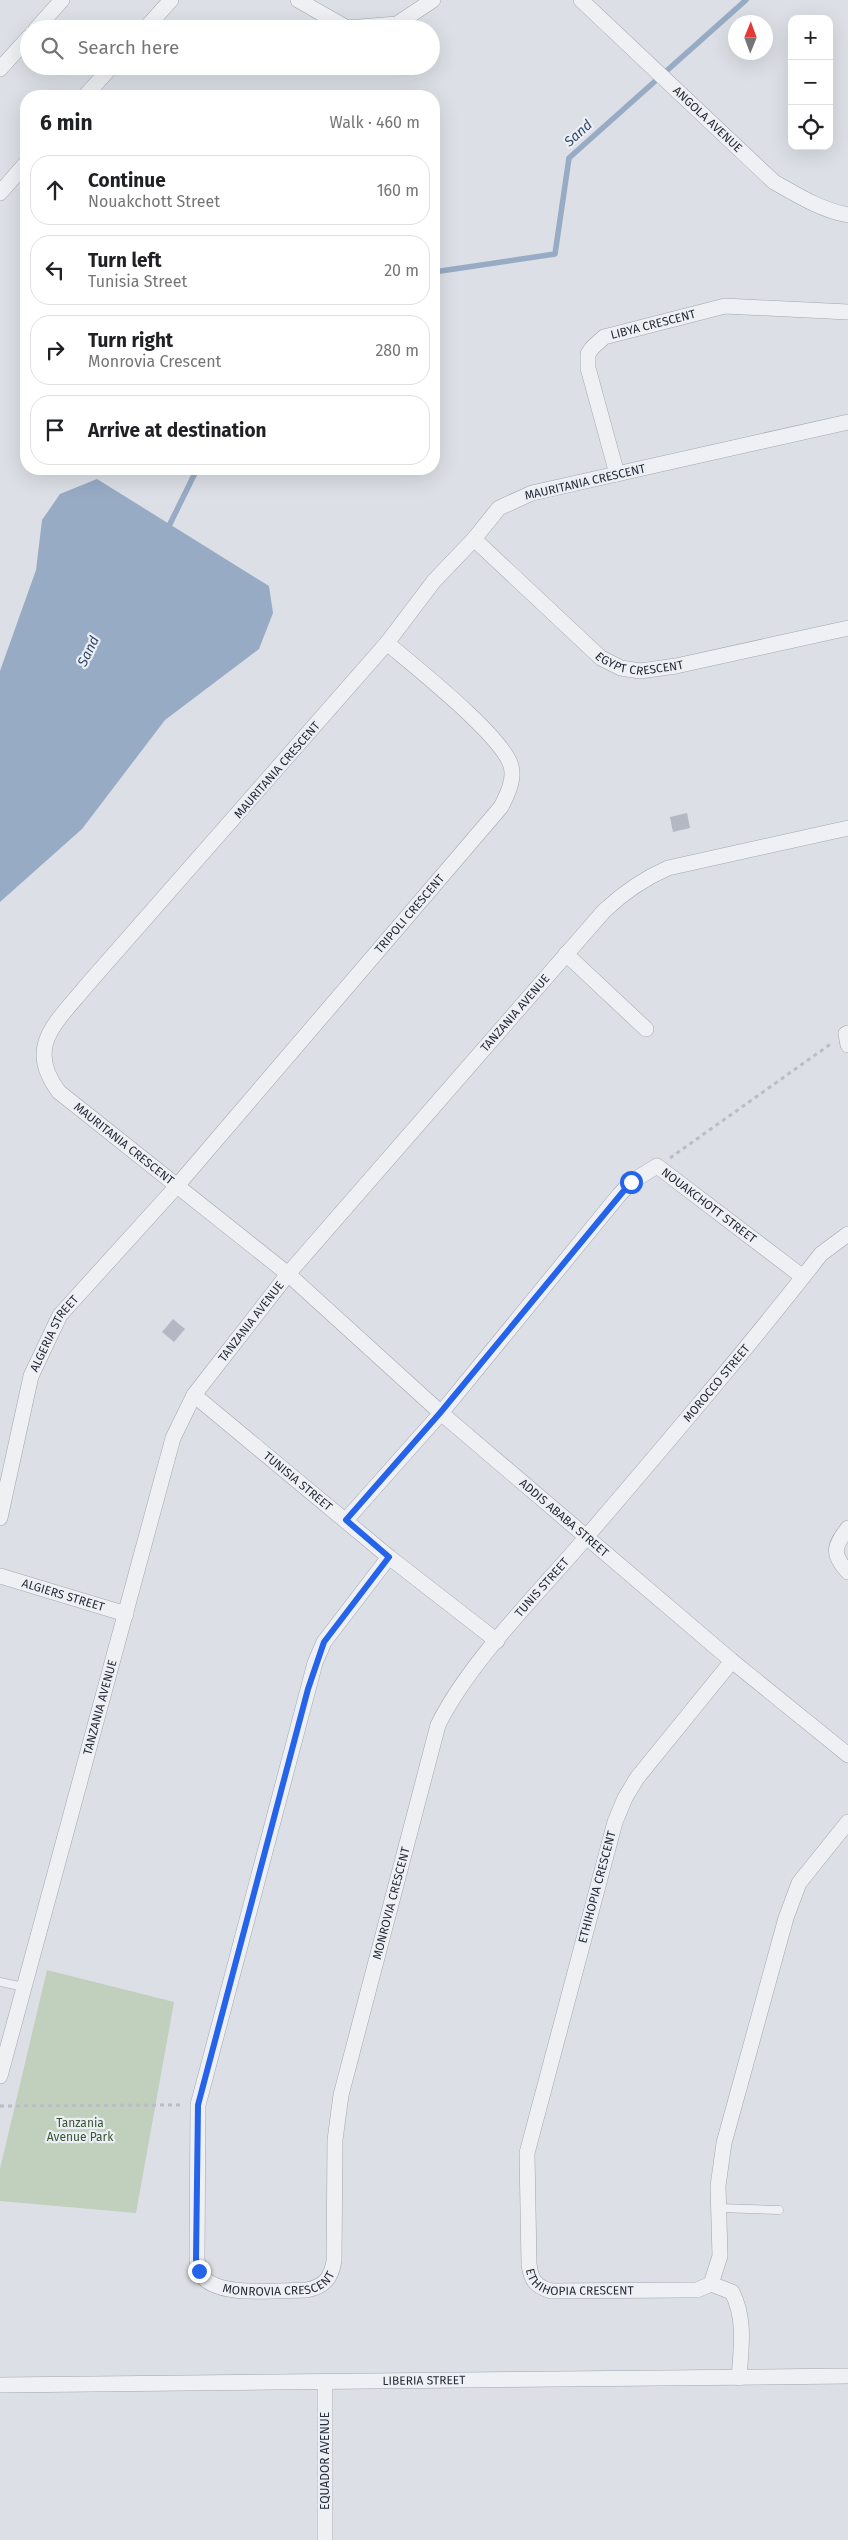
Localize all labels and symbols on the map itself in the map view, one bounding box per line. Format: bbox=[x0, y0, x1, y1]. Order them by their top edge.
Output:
north arrow bbox=[728, 15, 773, 60]
street label: ANGOLA AVENUE bbox=[670, 84, 745, 155]
water label: Sand bbox=[560, 116, 596, 151]
street label: LIBYA CRESCENT bbox=[609, 307, 698, 342]
street label: MAURITANIA CRESCENT bbox=[523, 461, 647, 503]
water label: Sand bbox=[73, 633, 103, 670]
street label: EGYPT CRESCENT bbox=[592, 649, 685, 678]
street label: MAURITANIA CRESCENT bbox=[231, 718, 323, 821]
street label: TRIPOLI CRESCENT bbox=[372, 871, 448, 956]
street label: TANZANIA AVENUE bbox=[478, 972, 553, 1055]
street label: MAURITANIA CRESCENT bbox=[71, 1100, 177, 1188]
street label: NOUAKCHOTT STREET bbox=[659, 1165, 760, 1246]
route start bbox=[620, 1171, 643, 1194]
street label: TANZANIA AVENUE bbox=[216, 1278, 287, 1365]
street label: ALGERIA STREET bbox=[27, 1292, 82, 1374]
street label: MOROCCO STREET bbox=[680, 1341, 753, 1425]
street label: TUNISIA STREET bbox=[261, 1449, 336, 1514]
street label: ADDIS ABABA STREET bbox=[517, 1476, 612, 1560]
street label: TUNIS STREET bbox=[512, 1554, 573, 1620]
street label: ALGIERS STREET bbox=[20, 1576, 107, 1614]
street label: TANZANIA AVENUE bbox=[80, 1658, 120, 1756]
street label: ETHIHOPIA CRESCENT bbox=[575, 1829, 619, 1945]
street label: MONROVIA CRESCENT bbox=[370, 1845, 413, 1961]
park label: Tanzania Avenue Park bbox=[47, 2116, 114, 2144]
route end bbox=[188, 2260, 211, 2283]
street label: ETHIHOPIA CRESCENT bbox=[523, 2267, 634, 2298]
street label: MONROVIA CRESCENT bbox=[221, 2268, 338, 2298]
street label: LIBERIA STREET bbox=[382, 2373, 466, 2388]
street label: EQUADOR AVENUE bbox=[318, 2412, 332, 2510]

